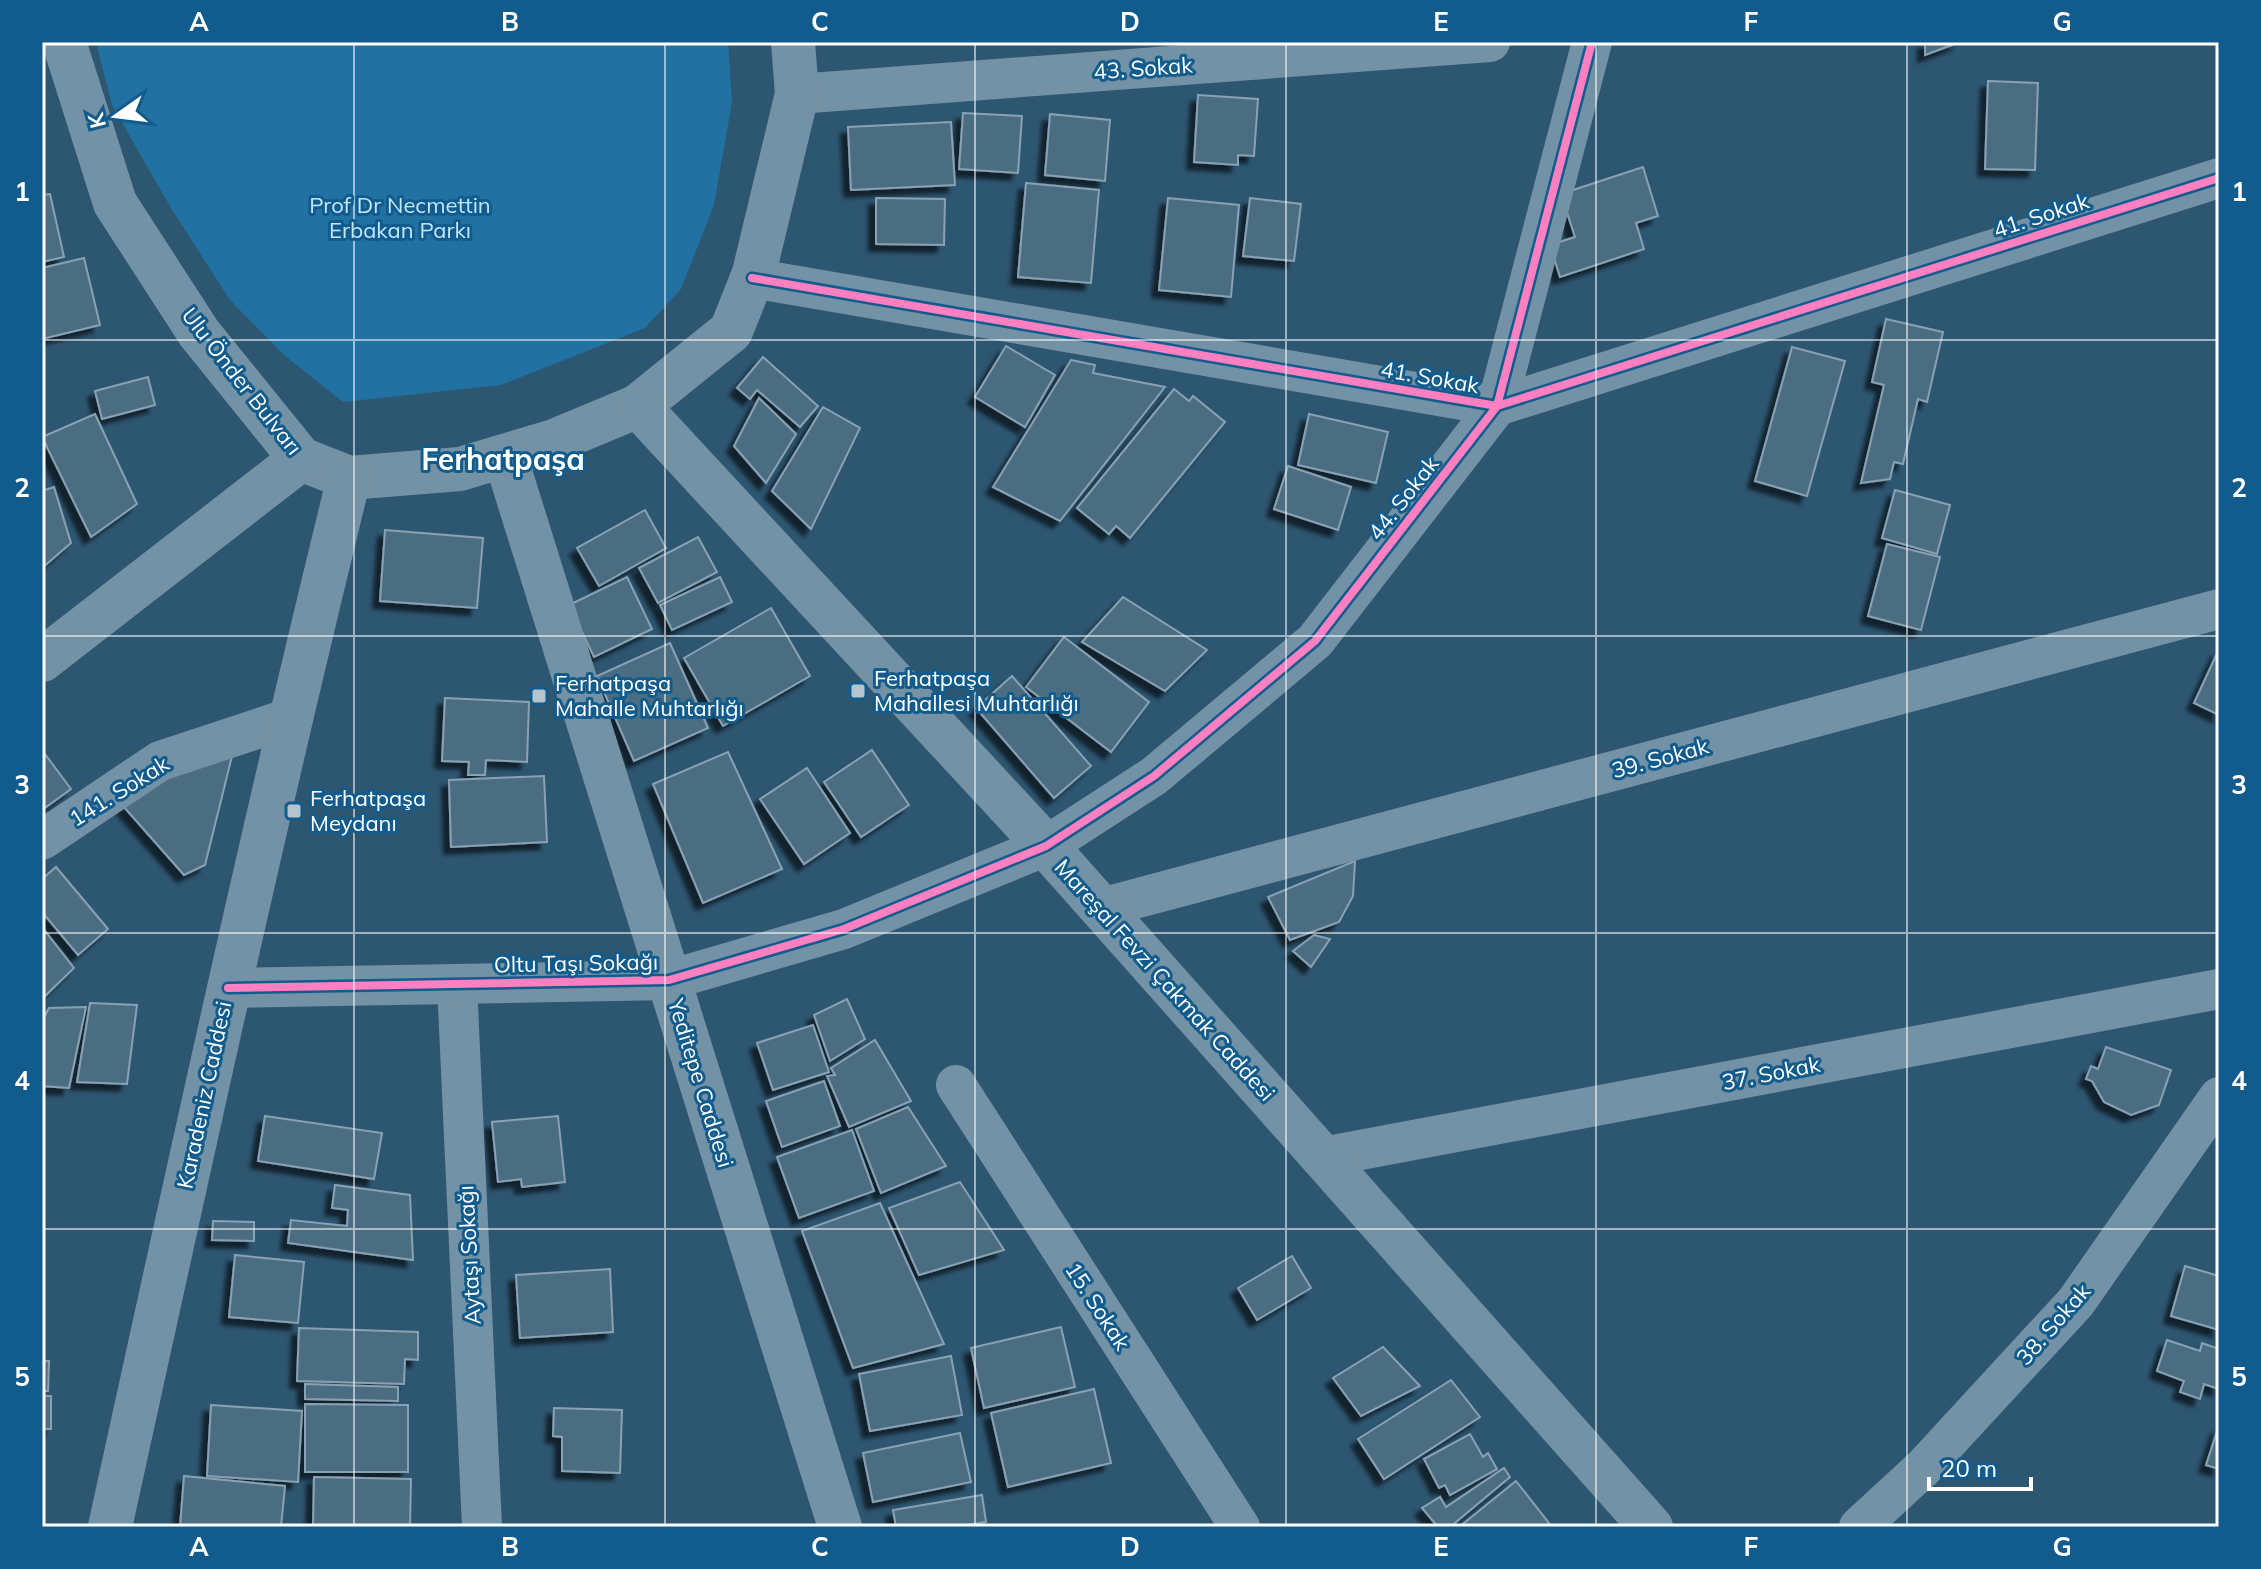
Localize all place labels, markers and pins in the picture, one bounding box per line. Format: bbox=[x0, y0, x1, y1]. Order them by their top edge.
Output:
place label: Ferhatpaşa Mahallesi Muhtarlığı bbox=[874, 664, 1079, 717]
place label: Ferhatpaşa Mahalle Muhtarlığı bbox=[555, 669, 744, 722]
marker: Ferhatpaşa Mahallesi Muhtarlığı bbox=[849, 682, 867, 700]
marker: Ferhatpaşa Mahalle Muhtarlığı bbox=[530, 687, 548, 705]
place label: Ferhatpaşa Meydanı bbox=[310, 784, 426, 837]
marker: Ferhatpaşa Meydanı bbox=[285, 802, 303, 820]

